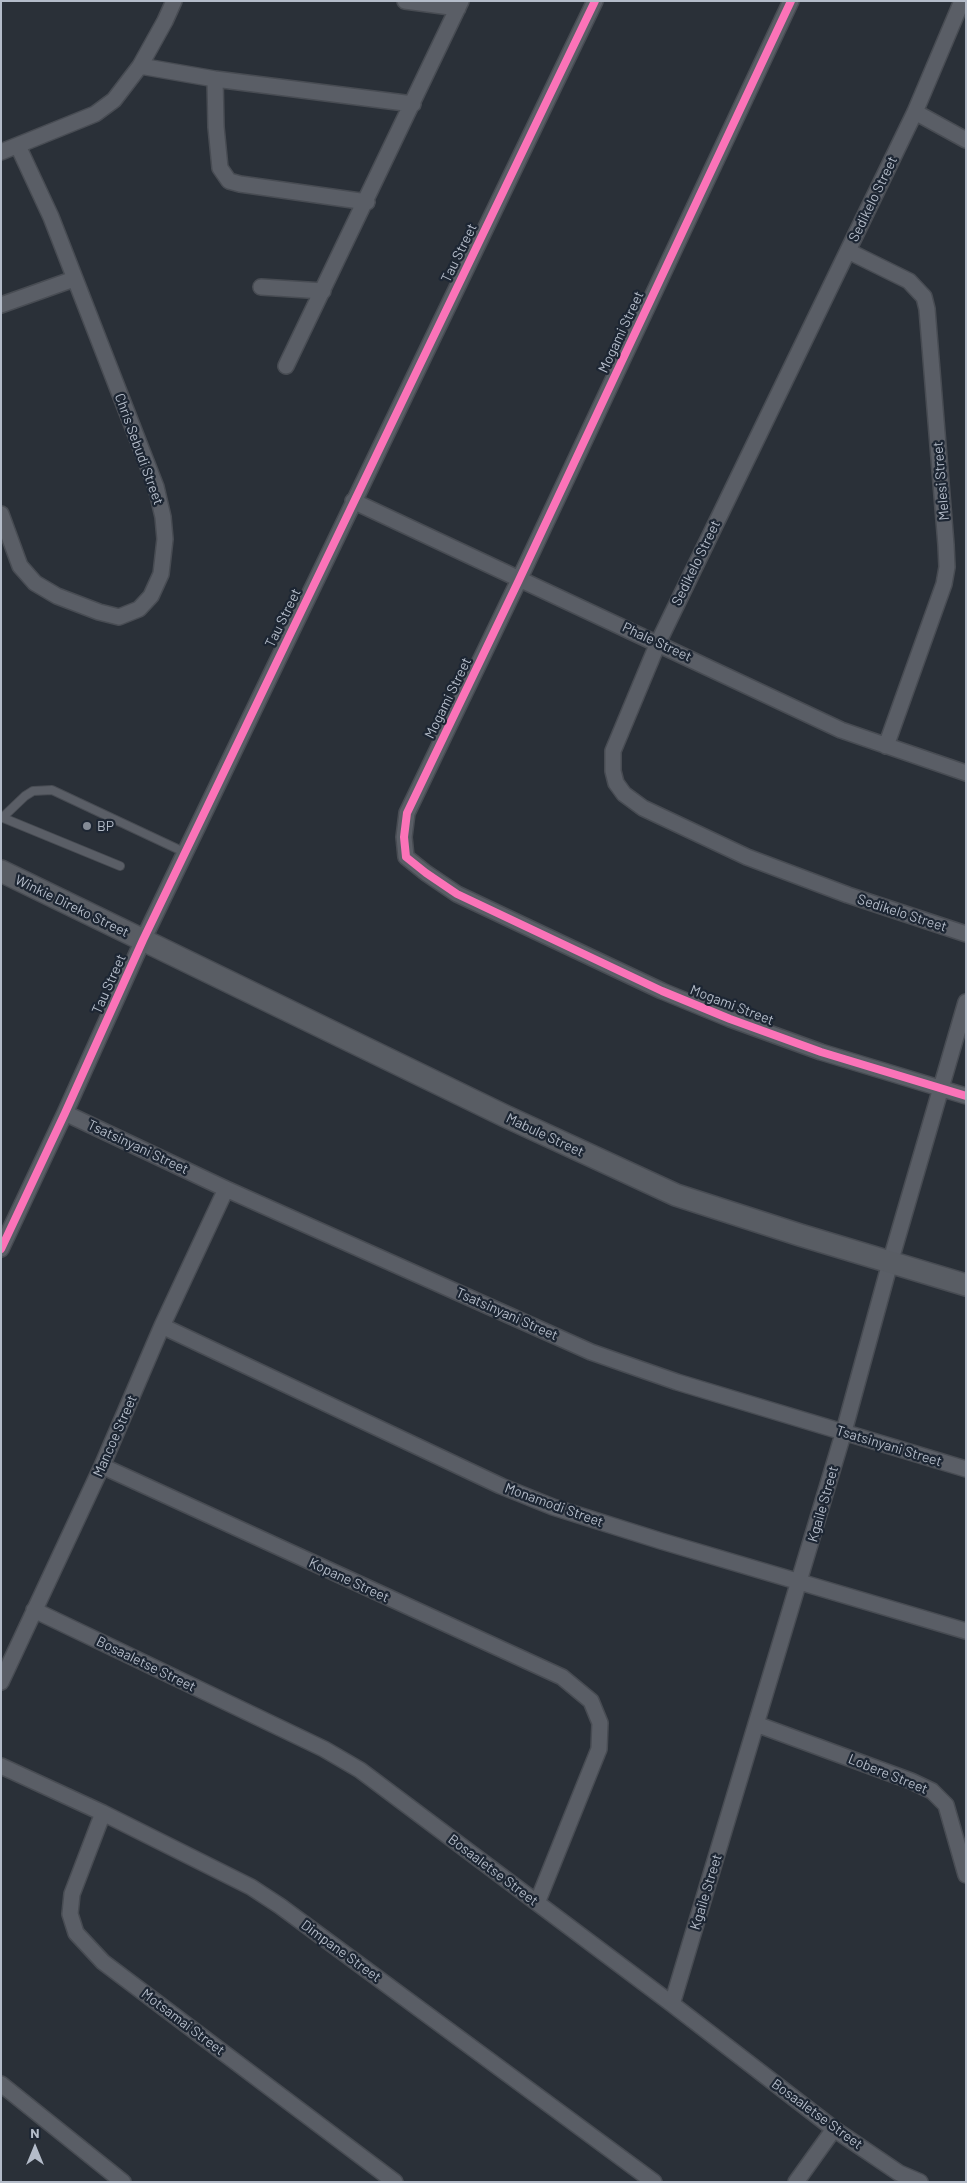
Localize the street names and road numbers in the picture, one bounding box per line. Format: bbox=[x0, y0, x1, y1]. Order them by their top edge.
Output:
street label: Sedikelo Street bbox=[845, 154, 901, 244]
street label: Tau Street bbox=[438, 221, 480, 285]
street label: Mogami Street bbox=[595, 288, 647, 376]
street label: Chris Sebudi Street bbox=[111, 391, 167, 507]
street label: Melesi Street bbox=[929, 441, 953, 521]
street label: Sedikelo Street bbox=[668, 518, 724, 608]
street label: Tau Street bbox=[262, 586, 304, 650]
street label: Phale Street bbox=[620, 619, 694, 665]
street label: Mogami Street bbox=[421, 655, 475, 741]
street label: Winkie Direko Street bbox=[12, 871, 132, 941]
street label: Sedikelo Street bbox=[855, 891, 949, 935]
street label: Tau Street bbox=[88, 952, 130, 1016]
street label: Mogami Street bbox=[688, 981, 776, 1029]
street label: Mabule Street bbox=[503, 1110, 587, 1160]
street label: Tsatsinyani Street bbox=[85, 1116, 191, 1178]
street label: Tsatsinyani Street bbox=[454, 1284, 560, 1344]
street label: Mancoe Street bbox=[89, 1392, 141, 1480]
street label: Tsatsinyani Street bbox=[834, 1422, 944, 1470]
street label: Kgaile Street bbox=[804, 1464, 842, 1544]
street label: Monamodi Street bbox=[502, 1479, 606, 1531]
street label: Kopane Street bbox=[306, 1554, 392, 1606]
street label: Bosaaletse Street bbox=[94, 1633, 198, 1695]
street label: Lobere Street bbox=[846, 1750, 930, 1798]
street label: Bosaaletse Street bbox=[445, 1831, 541, 1909]
street label: Kgaile Street bbox=[687, 1852, 725, 1932]
street label: Dimpane Street bbox=[298, 1916, 384, 1986]
street label: Motsamai Street bbox=[138, 1985, 228, 2059]
street label: Bosaaletse Street bbox=[768, 2075, 866, 2153]

